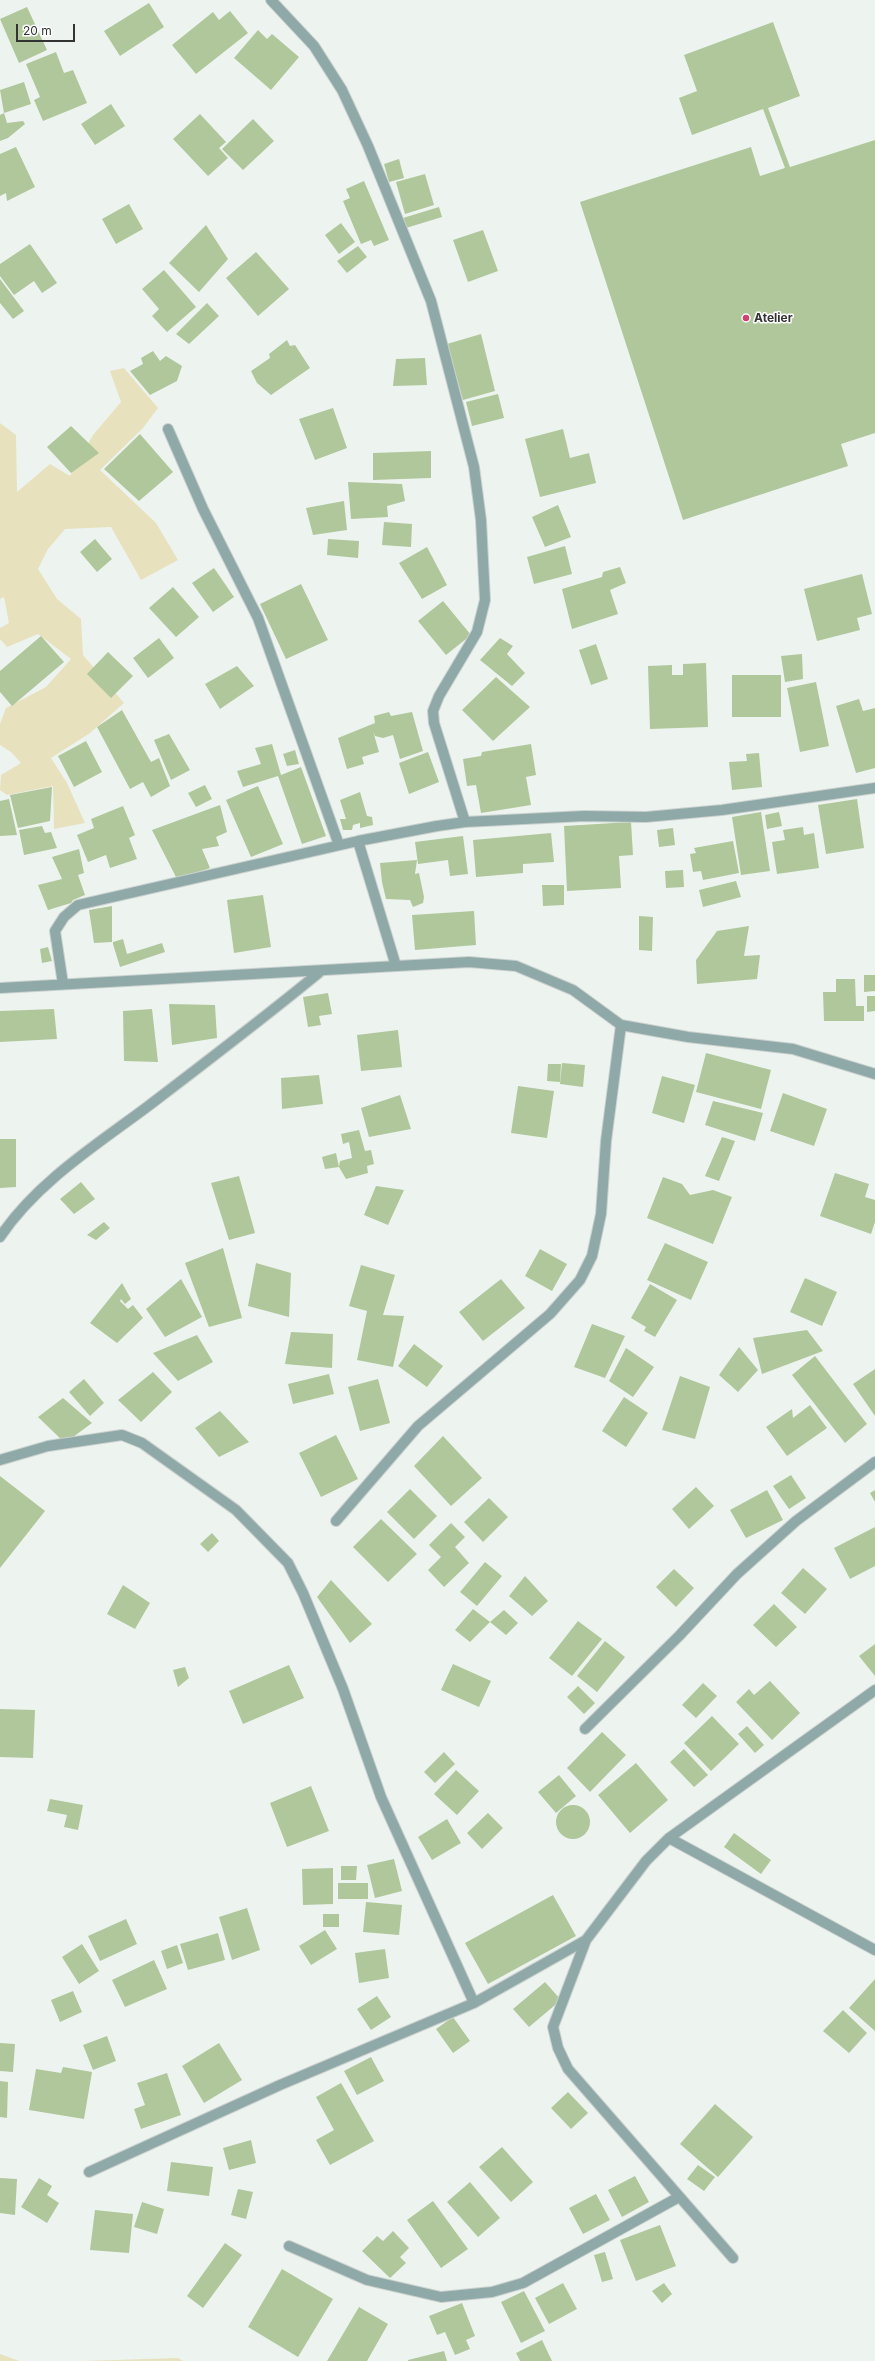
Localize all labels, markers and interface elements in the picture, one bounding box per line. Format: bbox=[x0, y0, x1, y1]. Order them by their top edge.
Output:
scale bar bbox=[18, 16, 77, 42]
text: 20 m bbox=[23, 23, 52, 38]
place label: Atelier bbox=[754, 311, 793, 325]
marker: Atelier bbox=[741, 313, 751, 323]

